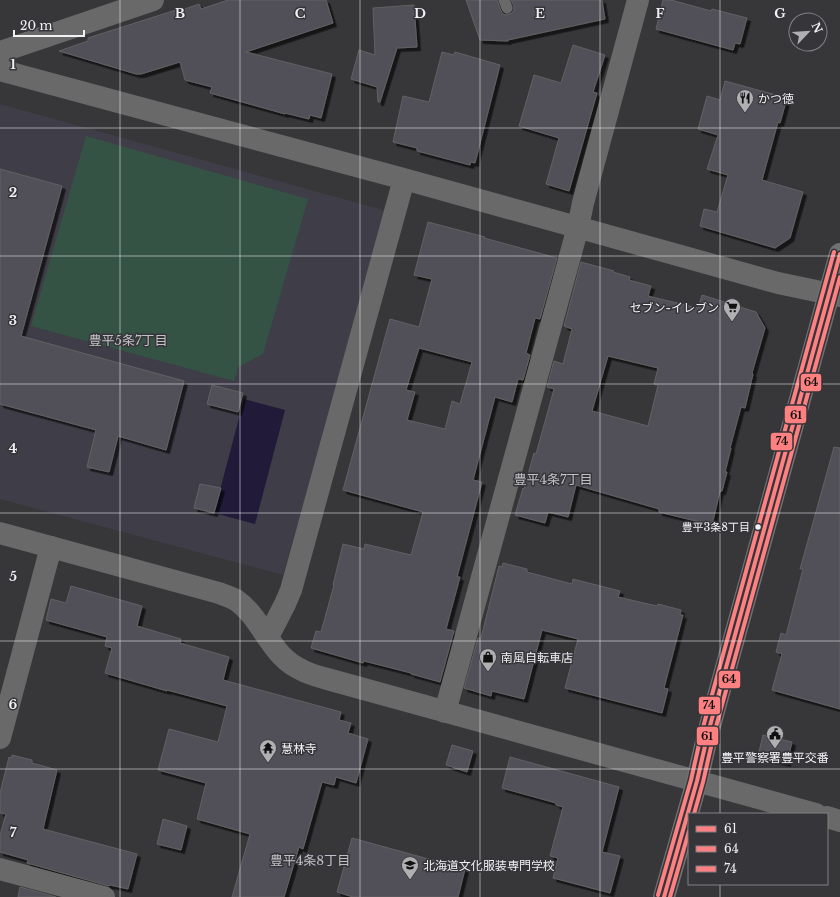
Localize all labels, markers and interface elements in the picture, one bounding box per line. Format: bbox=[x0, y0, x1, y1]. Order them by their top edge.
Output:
text: B bbox=[175, 5, 185, 22]
text: C bbox=[295, 5, 306, 22]
text: D bbox=[414, 5, 426, 22]
text: E bbox=[535, 5, 545, 22]
text: F bbox=[656, 5, 665, 22]
text: G bbox=[774, 5, 786, 22]
scale bar bbox=[14, 12, 84, 38]
north arrow bbox=[788, 12, 828, 52]
text: 20 m bbox=[20, 18, 52, 33]
text: N bbox=[809, 20, 826, 36]
text: 1 bbox=[10, 56, 16, 73]
restaurant icon: かつ徳 bbox=[735, 88, 755, 113]
place label: かつ徳 bbox=[758, 91, 794, 106]
text: 2 bbox=[9, 184, 17, 201]
supermarket icon: セブン-イレブン bbox=[722, 297, 742, 322]
place label: セブン-イレブン bbox=[629, 300, 719, 315]
text: 3 bbox=[9, 312, 17, 329]
district label: 豊平5条7丁目 bbox=[89, 332, 167, 349]
line badge: 64 bbox=[800, 373, 822, 392]
text: 64 bbox=[804, 375, 818, 389]
line badge: 61 bbox=[784, 405, 807, 424]
text: 61 bbox=[790, 408, 802, 422]
line badge: 74 bbox=[770, 432, 793, 451]
text: 74 bbox=[776, 434, 788, 448]
text: 4 bbox=[9, 440, 18, 457]
district label: 豊平4条7丁目 bbox=[513, 471, 593, 488]
place label: 豊平3条8丁目 bbox=[682, 520, 750, 534]
marker: 豊平3条8丁目 bbox=[753, 522, 763, 532]
text: 5 bbox=[9, 568, 17, 585]
shop icon: 南風自転車店 bbox=[478, 647, 498, 672]
place label: 南風自転車店 bbox=[501, 650, 573, 665]
line badge: 64 bbox=[718, 670, 741, 689]
text: 64 bbox=[722, 672, 736, 686]
text: 6 bbox=[9, 696, 18, 713]
line badge: 74 bbox=[698, 696, 721, 715]
text: 74 bbox=[703, 698, 715, 712]
public building icon: 豊平警察署豊平交番 bbox=[765, 724, 785, 749]
line badge: 61 bbox=[696, 726, 719, 746]
text: 61 bbox=[701, 729, 713, 743]
temple icon: 慧林寺 bbox=[258, 738, 278, 763]
place label: 慧林寺 bbox=[281, 741, 317, 756]
place label: 豊平警察署豊平交番 bbox=[721, 750, 829, 765]
legend bbox=[688, 813, 828, 885]
text: 61 bbox=[724, 821, 737, 836]
text: 7 bbox=[10, 824, 17, 841]
text: 64 bbox=[724, 841, 739, 856]
district label: 豊平4条8丁目 bbox=[270, 852, 350, 869]
school or university icon: 北海道文化服装専門学校 bbox=[400, 855, 420, 880]
place label: 北海道文化服装専門学校 bbox=[423, 858, 555, 873]
text: 74 bbox=[724, 861, 737, 876]

